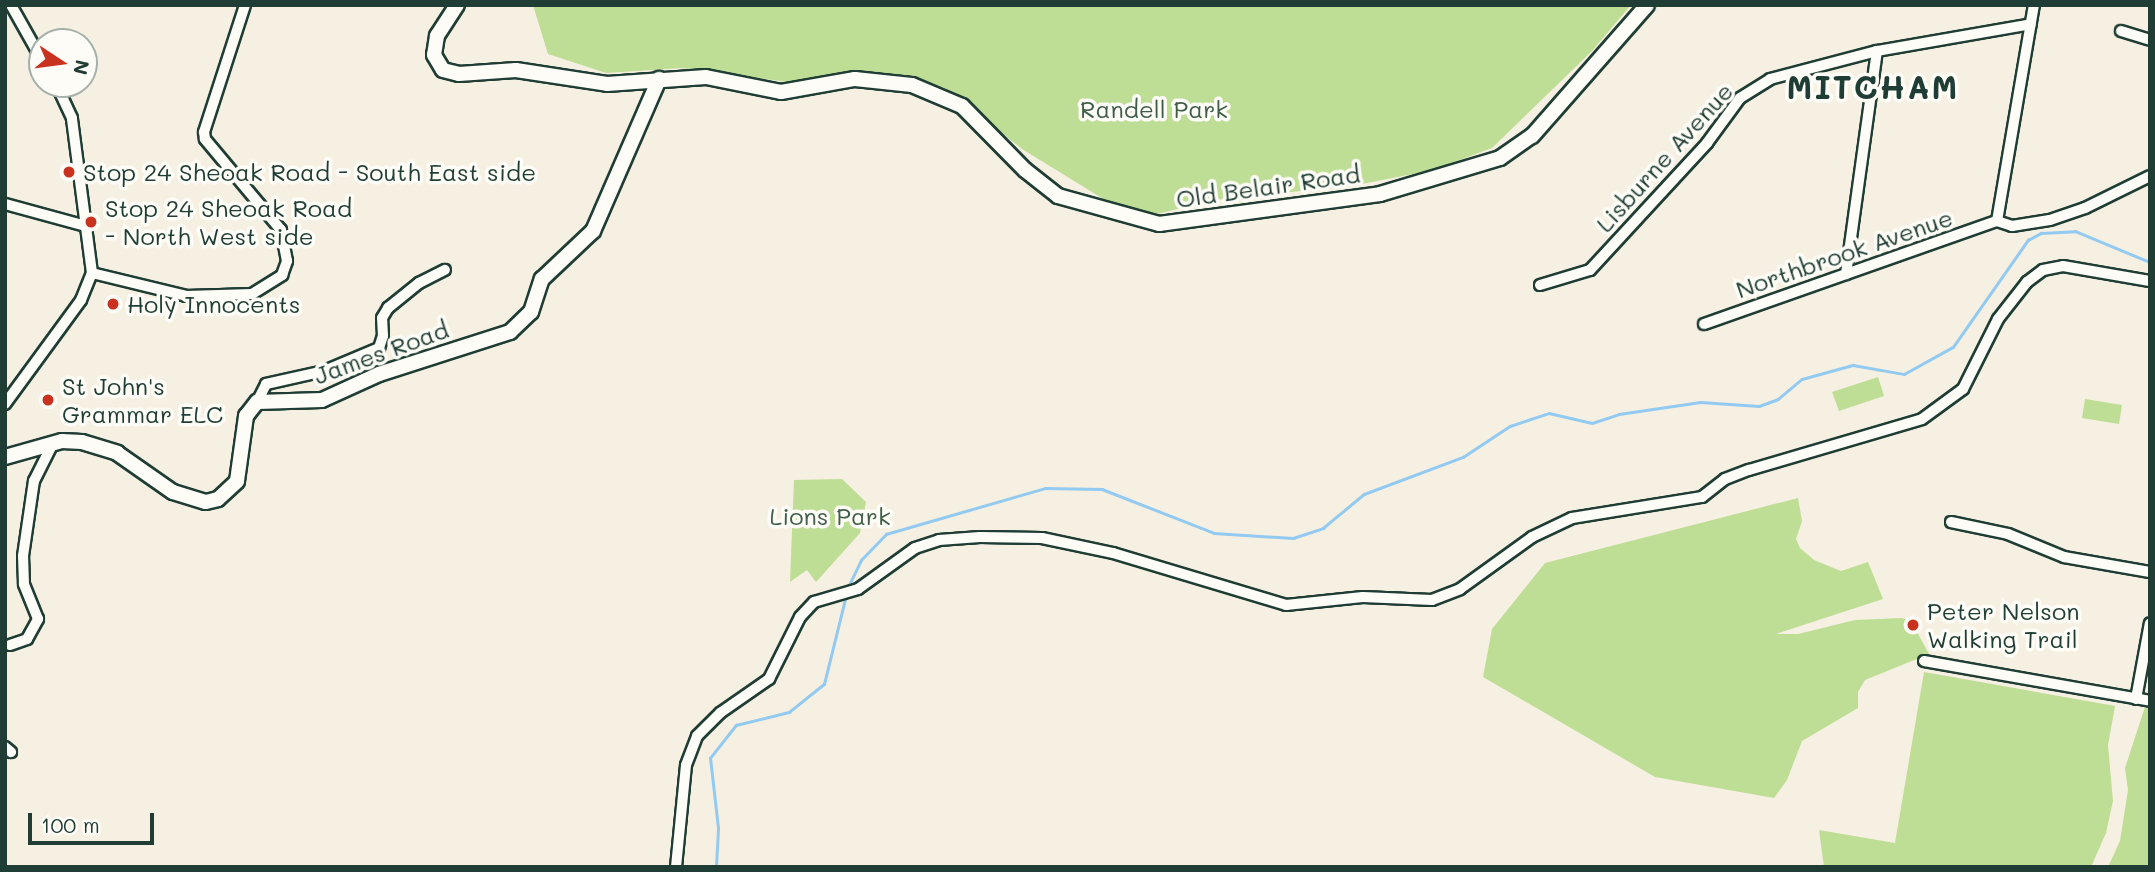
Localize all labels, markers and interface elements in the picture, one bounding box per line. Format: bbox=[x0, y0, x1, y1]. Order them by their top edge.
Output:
north arrow bbox=[28, 28, 98, 98]
text: N bbox=[68, 58, 96, 77]
district label: MITCHAM bbox=[1787, 67, 1959, 105]
street label: Lisburne Avenue bbox=[1589, 76, 1739, 238]
park label: Randell Park bbox=[1080, 95, 1228, 123]
place label: Stop 24 Sheoak Road - South East side bbox=[83, 158, 536, 186]
street label: Old Belair Road bbox=[1174, 159, 1362, 213]
marker: Stop 24 Sheoak Road - South East side bbox=[61, 164, 77, 180]
place label: Stop 24 Sheoak Road - North West side bbox=[105, 194, 352, 250]
street label: Northbrook Avenue bbox=[1732, 202, 1956, 304]
marker: Stop 24 Sheoak Road - North West side bbox=[83, 214, 99, 230]
place label: Holy Innocents bbox=[127, 290, 300, 318]
marker: Holy Innocents bbox=[105, 296, 121, 312]
street label: James Road bbox=[310, 314, 452, 390]
place label: St John's Grammar ELC bbox=[62, 372, 223, 428]
marker: St John's Grammar ELC bbox=[40, 392, 56, 408]
park label: Lions Park bbox=[769, 502, 891, 530]
place label: Peter Nelson Walking Trail bbox=[1927, 597, 2079, 653]
marker: Peter Nelson Walking Trail bbox=[1905, 617, 1921, 633]
scale bar bbox=[32, 798, 158, 842]
text: 100 m bbox=[41, 811, 100, 838]

